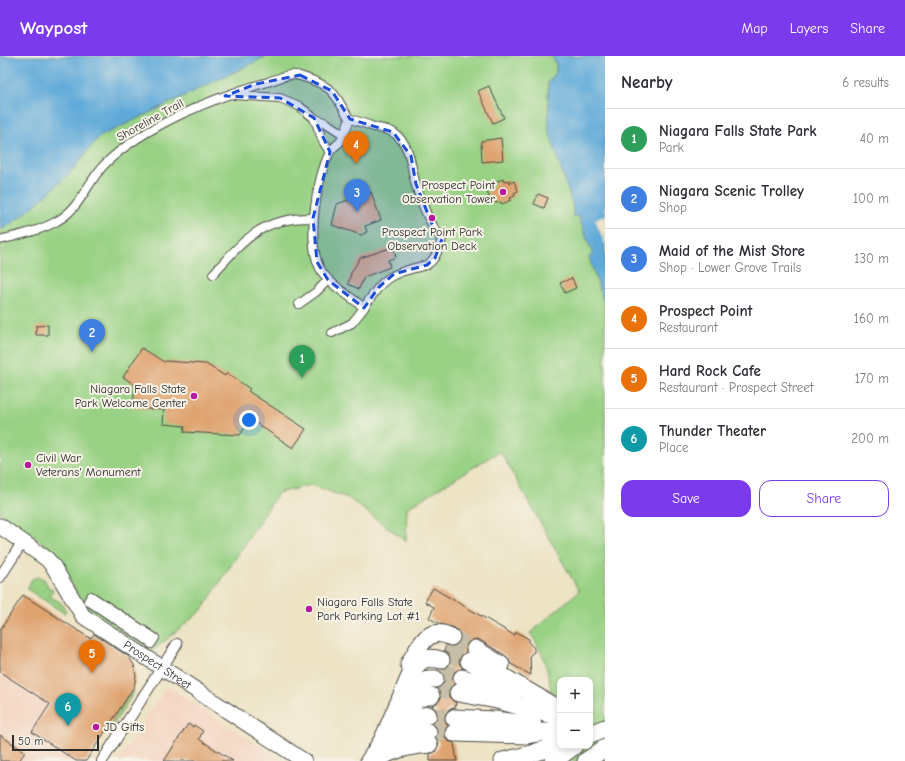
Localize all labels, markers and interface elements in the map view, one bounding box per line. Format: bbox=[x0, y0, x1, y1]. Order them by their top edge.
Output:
text: Waypost bbox=[20, 17, 88, 39]
text: Map bbox=[741, 20, 768, 37]
text: Layers bbox=[790, 20, 828, 37]
text: Share bbox=[850, 20, 885, 37]
text: Nearby bbox=[621, 73, 672, 92]
text: 6 results bbox=[842, 75, 889, 90]
street label: Shoreline Trail bbox=[114, 96, 186, 144]
text: Niagara Falls State Park bbox=[659, 122, 816, 140]
pin: 4 bbox=[343, 131, 369, 164]
text: 1 bbox=[631, 131, 637, 146]
text: 40 m bbox=[860, 131, 889, 146]
text: Park bbox=[659, 140, 684, 155]
place label: Prospect Point Observation Tower bbox=[402, 178, 496, 206]
pin: 3 bbox=[344, 179, 370, 212]
text: Niagara Scenic Trolley bbox=[659, 182, 804, 200]
marker: Prospect Point Observation Tower bbox=[498, 187, 508, 197]
text: 2 bbox=[631, 191, 637, 206]
text: 100 m bbox=[853, 191, 889, 206]
text: Shop bbox=[659, 200, 687, 215]
marker: Prospect Point Park Observation Deck bbox=[427, 213, 437, 223]
place label: Prospect Point Park Observation Deck bbox=[382, 225, 482, 253]
text: Maid of the Mist Store bbox=[659, 242, 805, 260]
text: 3 bbox=[631, 251, 637, 266]
text: 130 m bbox=[854, 251, 889, 266]
text: Shop · Lower Grove Trails bbox=[659, 260, 801, 275]
text: Prospect Point bbox=[659, 302, 753, 320]
text: 4 bbox=[631, 311, 637, 326]
text: 160 m bbox=[854, 311, 889, 326]
pin: 2 bbox=[79, 319, 105, 352]
text: Restaurant bbox=[659, 320, 718, 335]
pin: 1 bbox=[289, 345, 315, 378]
text: Hard Rock Cafe bbox=[659, 362, 761, 380]
text: 5 bbox=[631, 371, 637, 386]
text: 170 m bbox=[855, 371, 889, 386]
text: Restaurant · Prospect Street bbox=[659, 380, 813, 395]
place label: Niagara Falls State Park Welcome Center bbox=[75, 382, 186, 410]
marker: Niagara Falls State Park Welcome Center bbox=[189, 391, 199, 401]
your location bbox=[239, 410, 259, 430]
text: Thunder Theater bbox=[659, 422, 766, 440]
text: 6 bbox=[631, 431, 637, 446]
text: 200 m bbox=[851, 431, 889, 446]
text: Place bbox=[659, 440, 689, 455]
place label: Civil War Veterans' Monument bbox=[36, 451, 141, 479]
marker: Civil War Veterans' Monument bbox=[23, 460, 33, 470]
button: Save bbox=[621, 480, 751, 517]
button: Share bbox=[759, 480, 889, 517]
place label: Niagara Falls State Park Parking Lot #1 bbox=[317, 595, 420, 623]
marker: Niagara Falls State Park Parking Lot #1 bbox=[304, 604, 314, 614]
street label: Prospect Street bbox=[121, 638, 194, 692]
pin: 5 bbox=[79, 640, 105, 673]
map controls bbox=[557, 677, 593, 749]
button: + bbox=[557, 677, 593, 713]
pin: 6 bbox=[55, 693, 81, 726]
button: − bbox=[557, 713, 593, 749]
place label: JD Gifts bbox=[104, 720, 144, 734]
marker: JD Gifts bbox=[91, 722, 101, 732]
scale bar bbox=[12, 733, 99, 752]
text: 50 m bbox=[18, 735, 43, 748]

